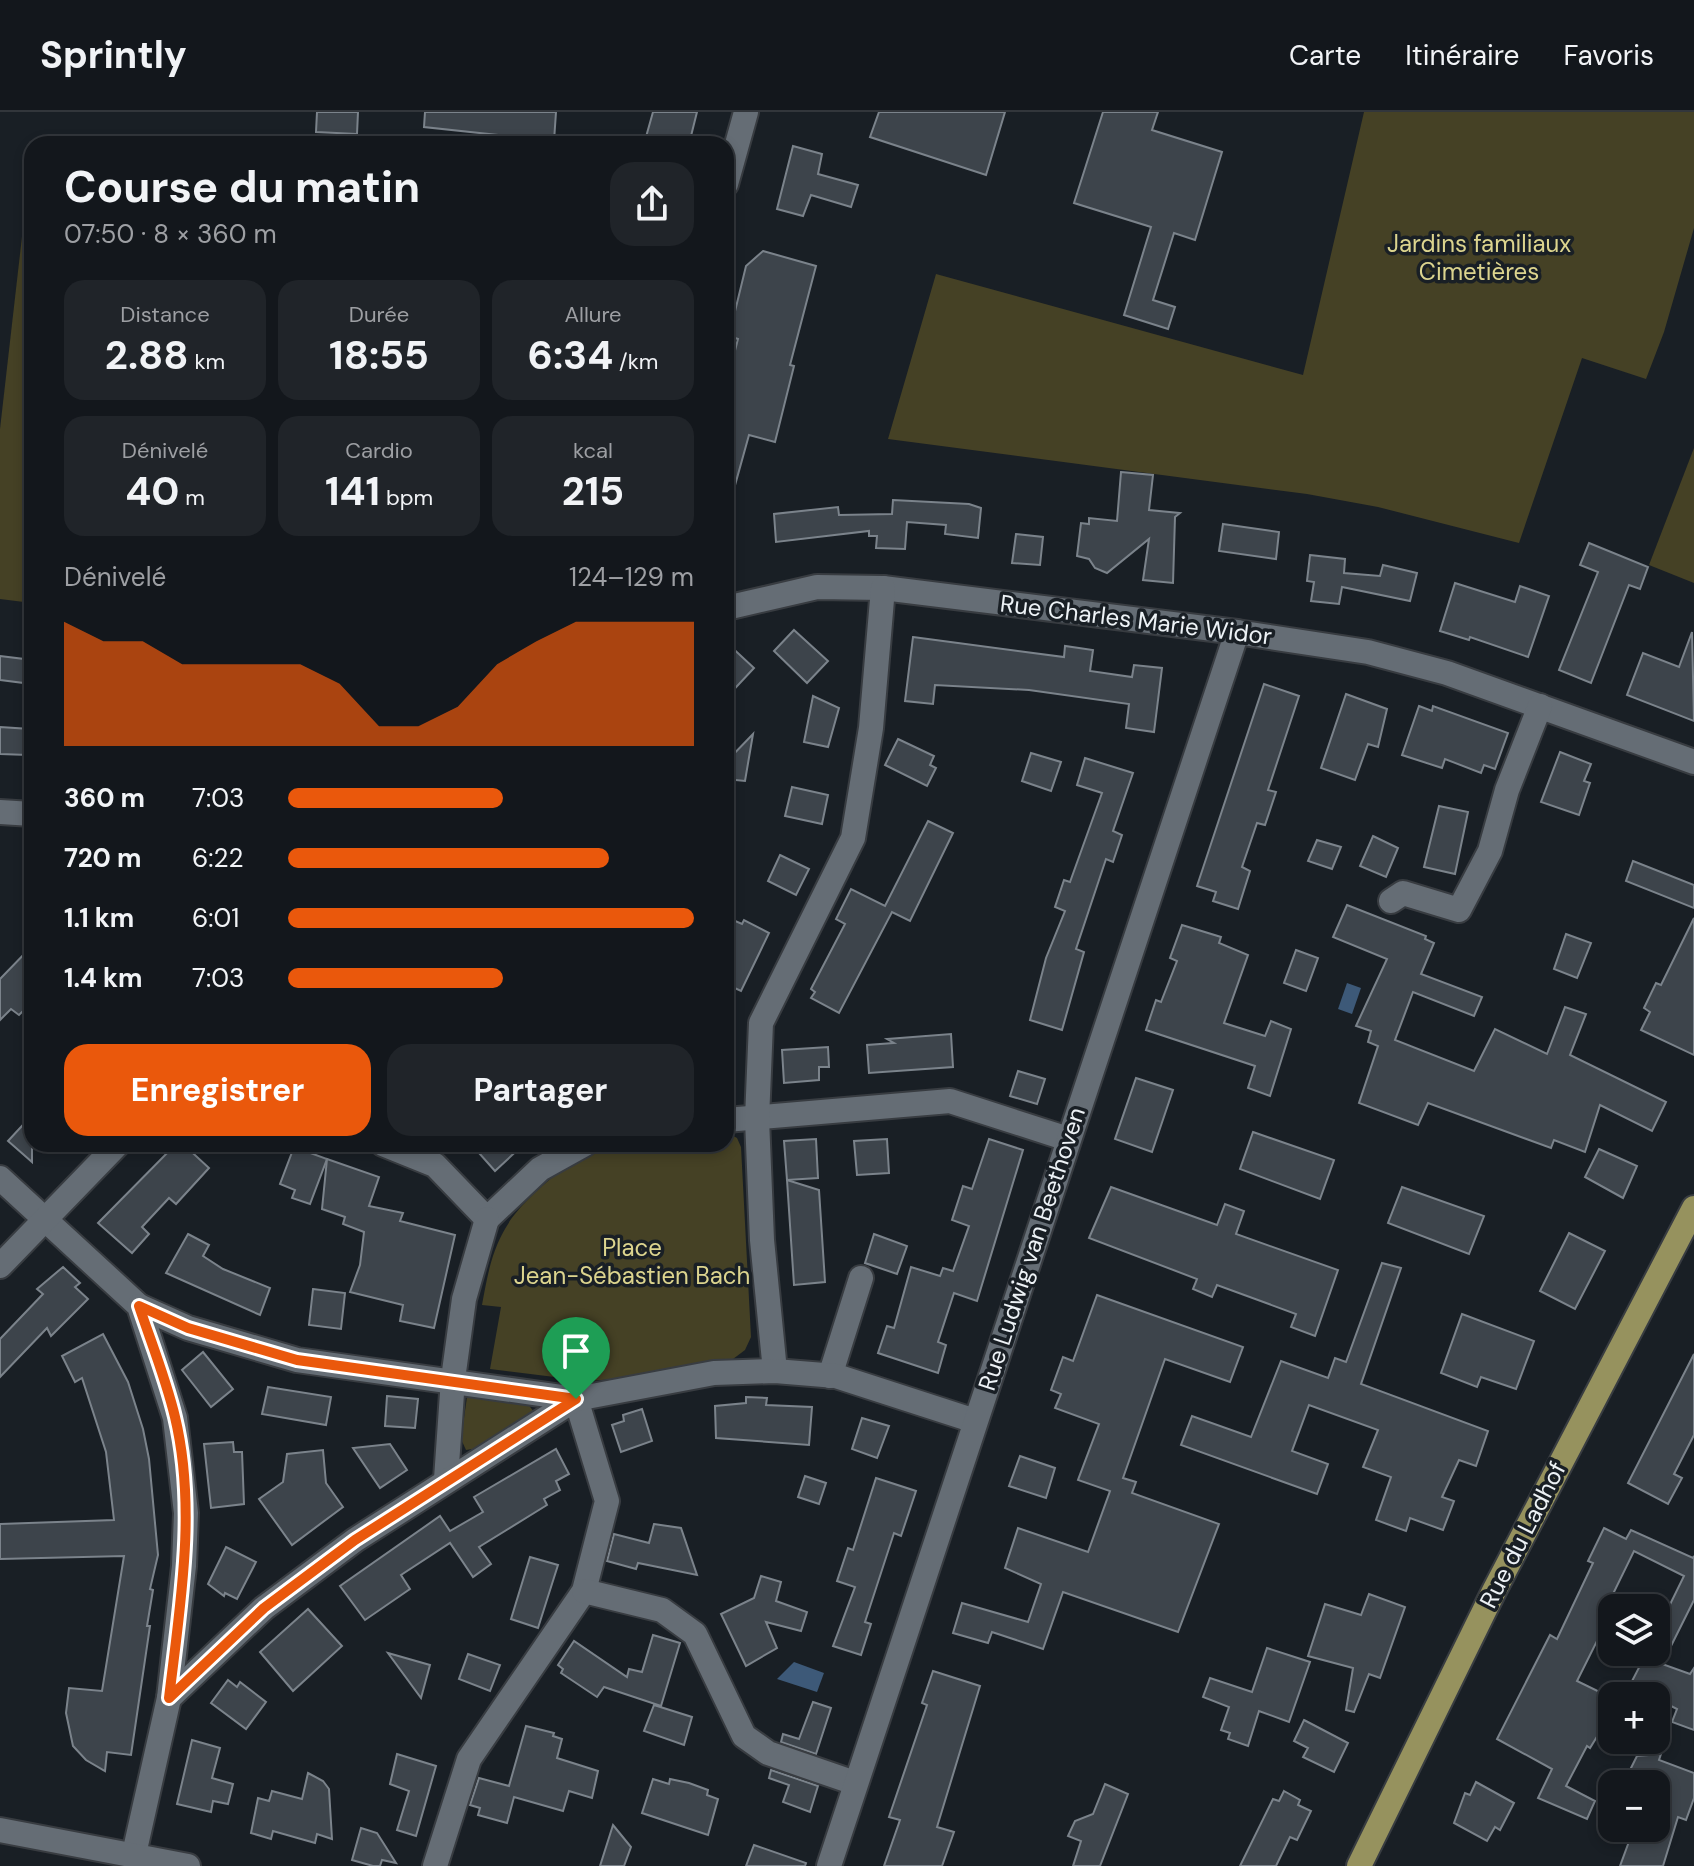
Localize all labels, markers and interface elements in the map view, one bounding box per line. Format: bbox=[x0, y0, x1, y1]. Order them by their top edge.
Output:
text: Sprintly bbox=[40, 30, 187, 80]
text: Carte bbox=[1289, 37, 1361, 74]
text: Itinéraire bbox=[1405, 37, 1519, 74]
text: Favoris bbox=[1563, 37, 1654, 74]
text: Course du matin bbox=[64, 158, 420, 216]
button: share bbox=[610, 162, 694, 246]
text: 07:50 · 8 × 360 m bbox=[64, 217, 277, 251]
park label: Jardins familiaux Cimetières bbox=[1387, 228, 1571, 287]
text: Distance bbox=[120, 300, 210, 329]
text: Durée bbox=[349, 300, 409, 329]
text: Allure bbox=[564, 300, 622, 329]
text: 2.88 bbox=[105, 329, 189, 381]
text: 18:55 bbox=[329, 329, 429, 381]
text: 6:34 bbox=[528, 329, 613, 381]
text: km bbox=[189, 347, 225, 376]
text: /km bbox=[613, 347, 658, 376]
text: Dénivelé bbox=[122, 436, 208, 465]
text: Cardio bbox=[345, 436, 413, 465]
text: kcal bbox=[573, 436, 613, 465]
text: 40 bbox=[125, 465, 179, 517]
text: 141 bbox=[325, 465, 380, 517]
text: 215 bbox=[562, 465, 624, 517]
text: m bbox=[179, 483, 205, 512]
text: bpm bbox=[380, 483, 433, 512]
text: Dénivelé bbox=[64, 560, 166, 594]
text: 124–129 m bbox=[569, 560, 694, 594]
street label: Rue Charles Marie Widor bbox=[998, 587, 1274, 652]
text: 360 m bbox=[64, 781, 145, 815]
text: 7:03 bbox=[192, 781, 244, 815]
text: 720 m bbox=[64, 841, 141, 875]
text: 6:22 bbox=[192, 841, 244, 875]
text: 1.1 km bbox=[64, 901, 134, 935]
text: 6:01 bbox=[192, 901, 239, 935]
text: 1.4 km bbox=[64, 961, 143, 995]
text: 7:03 bbox=[192, 961, 244, 995]
button: Enregistrer bbox=[64, 1044, 371, 1136]
button: Partager bbox=[387, 1044, 694, 1136]
street label: Rue Ludwig van Beethoven bbox=[971, 1103, 1092, 1394]
park label: Place Jean-Sébastien Bach bbox=[514, 1232, 750, 1291]
pin bbox=[542, 1317, 610, 1399]
icon: arrive bbox=[554, 1329, 598, 1373]
street label: Rue du Ladhof bbox=[1472, 1456, 1573, 1613]
map controls bbox=[1598, 1594, 1670, 1842]
button: layers bbox=[1598, 1594, 1670, 1666]
button: + bbox=[1598, 1682, 1670, 1754]
button: − bbox=[1598, 1770, 1670, 1842]

